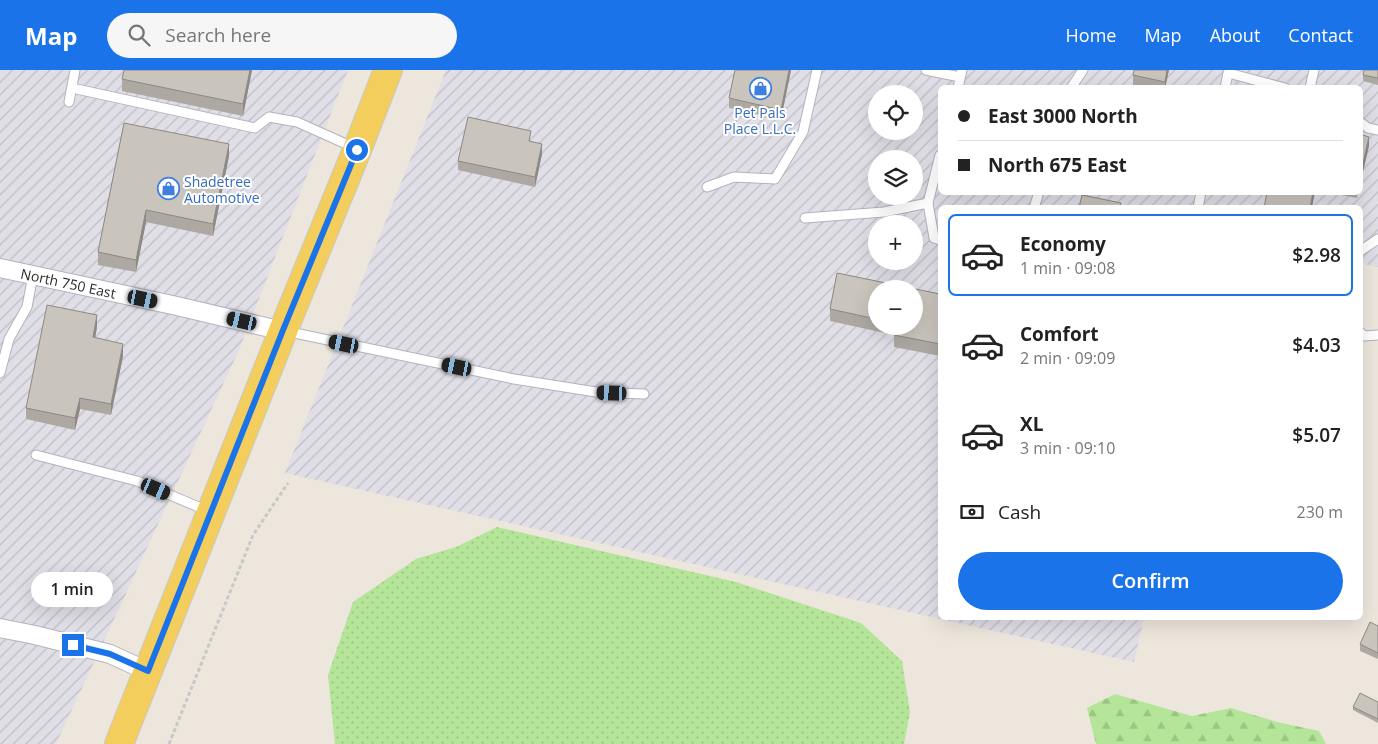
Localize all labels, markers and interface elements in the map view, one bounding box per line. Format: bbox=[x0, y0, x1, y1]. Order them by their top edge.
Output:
search box bbox=[107, 13, 457, 58]
text: Map bbox=[25, 19, 77, 52]
icon: search bbox=[125, 21, 153, 49]
text: Search here bbox=[165, 22, 271, 48]
text: Home bbox=[1066, 23, 1116, 47]
text: Map bbox=[1144, 23, 1182, 47]
text: About bbox=[1210, 23, 1260, 47]
text: Contact bbox=[1288, 23, 1353, 47]
shop icon: Pet Pals Place L.L.C. bbox=[748, 77, 772, 101]
map controls bbox=[868, 85, 923, 335]
button: locate bbox=[868, 85, 923, 140]
place label: Pet Pals Place L.L.C. bbox=[724, 103, 796, 138]
text: East 3000 North bbox=[988, 103, 1138, 129]
route start bbox=[346, 139, 368, 161]
button: layers bbox=[868, 150, 923, 205]
text: North 675 East bbox=[988, 152, 1127, 178]
place label: Shadetree Automotive bbox=[184, 172, 260, 207]
shop icon: Shadetree Automotive bbox=[156, 177, 180, 201]
button: + bbox=[868, 215, 923, 270]
text: Economy bbox=[1020, 231, 1106, 257]
icon: car bbox=[960, 233, 1005, 278]
text: $2.98 bbox=[1292, 242, 1341, 268]
text: 1 min · 09:08 bbox=[1020, 257, 1115, 279]
street label: North 750 East bbox=[19, 263, 118, 302]
button: − bbox=[868, 280, 923, 335]
car bbox=[126, 289, 159, 309]
car bbox=[225, 310, 258, 332]
text: Comfort bbox=[1020, 321, 1099, 347]
icon: car bbox=[960, 323, 1005, 368]
text: $4.03 bbox=[1292, 332, 1341, 358]
car bbox=[327, 334, 360, 354]
text: 2 min · 09:09 bbox=[1020, 347, 1115, 369]
car bbox=[440, 357, 473, 377]
car bbox=[596, 385, 627, 401]
text: XL bbox=[1020, 411, 1043, 437]
icon: car bbox=[960, 413, 1005, 458]
text: $5.07 bbox=[1292, 422, 1341, 448]
text: 3 min · 09:10 bbox=[1020, 437, 1115, 459]
car bbox=[139, 476, 172, 502]
icon: cash bbox=[958, 498, 986, 526]
text: Cash bbox=[998, 499, 1041, 525]
text: 230 m bbox=[1297, 501, 1343, 523]
button: Confirm bbox=[958, 552, 1343, 610]
callout: 1 min bbox=[32, 572, 114, 608]
text: 1 min bbox=[50, 578, 94, 600]
route end bbox=[62, 634, 84, 656]

